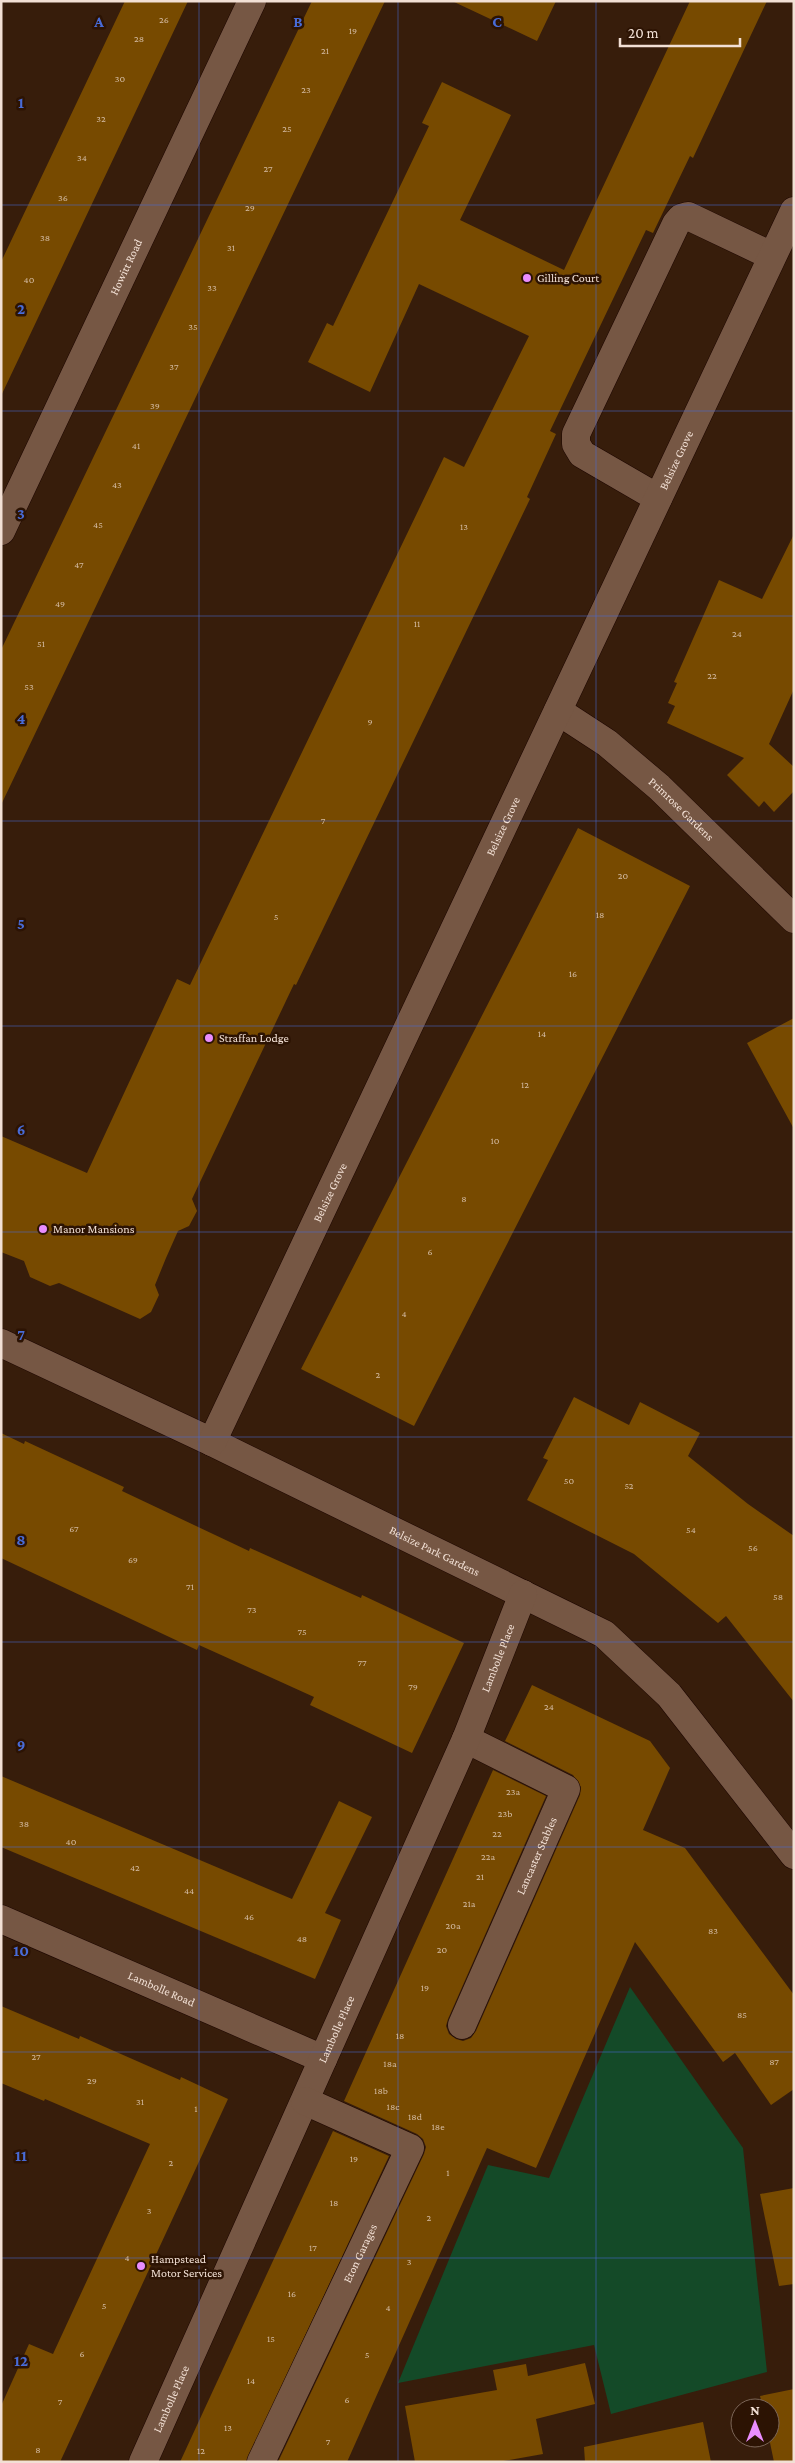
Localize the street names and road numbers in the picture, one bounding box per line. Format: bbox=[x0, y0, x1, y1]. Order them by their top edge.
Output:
street label: Howitt Road bbox=[107, 236, 146, 297]
street label: Belsize Grove bbox=[656, 428, 696, 492]
street label: Primrose Gardens bbox=[646, 774, 717, 844]
street label: Belsize Grove bbox=[483, 795, 523, 858]
street label: Belsize Grove bbox=[310, 1161, 350, 1224]
street label: Belsize Park Gardens bbox=[387, 1523, 482, 1579]
street label: Lambolle Place bbox=[478, 1622, 518, 1694]
street label: Lancaster Stables bbox=[513, 1814, 560, 1897]
street label: Lambolle Road bbox=[126, 1968, 198, 2010]
street label: Lambolle Place bbox=[315, 1993, 357, 2065]
street label: Eton Garages bbox=[340, 2221, 380, 2285]
street label: Lambolle Place bbox=[150, 2363, 192, 2435]

